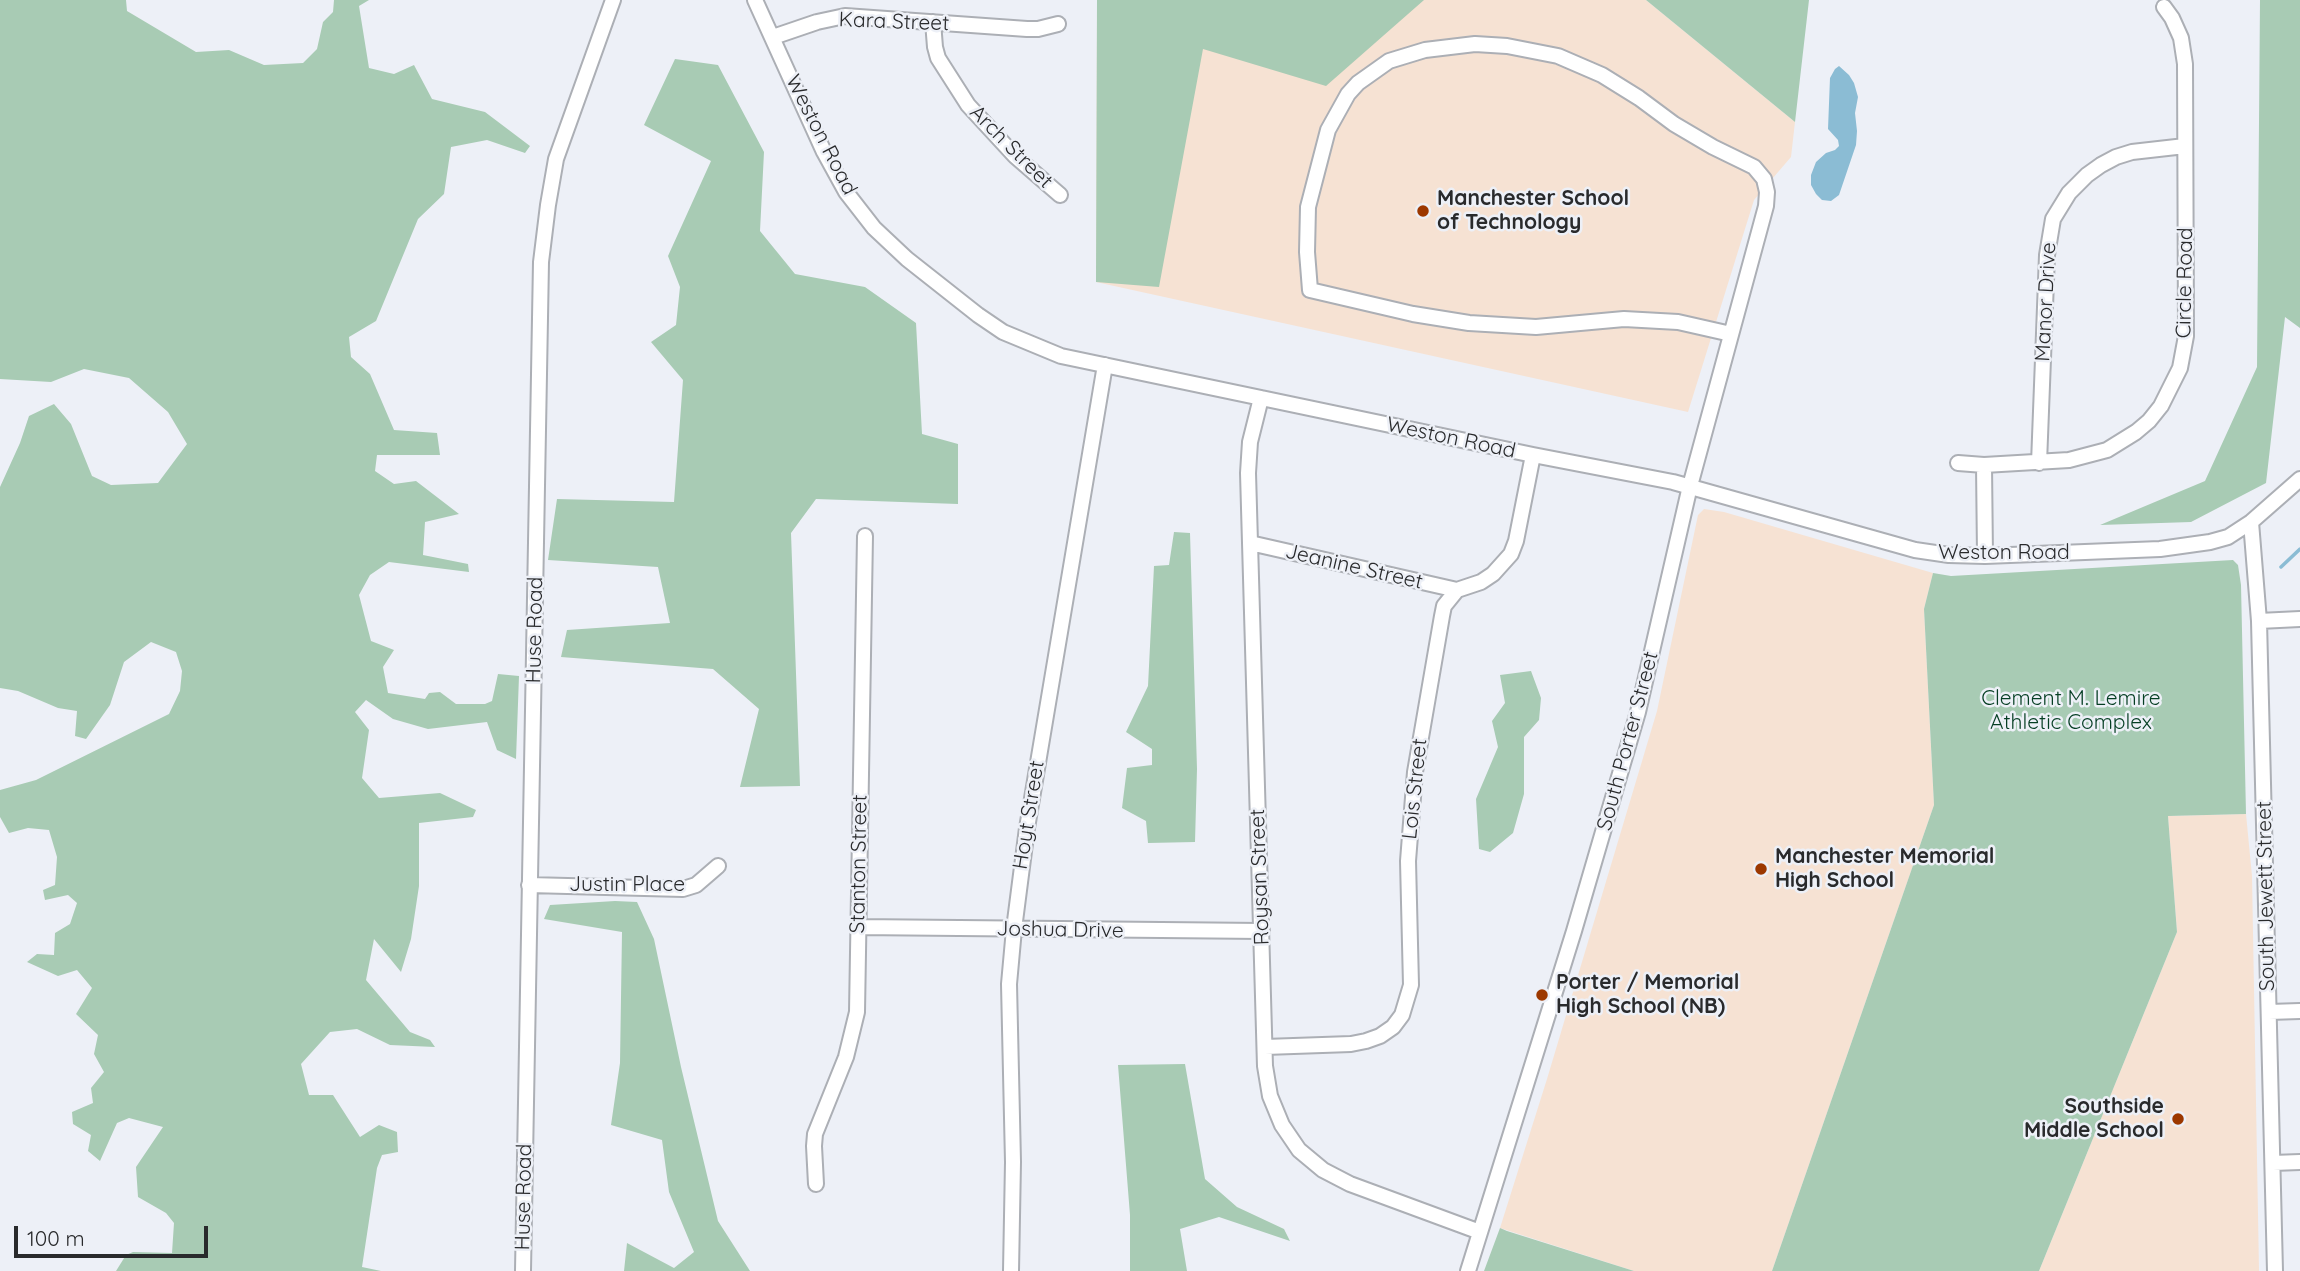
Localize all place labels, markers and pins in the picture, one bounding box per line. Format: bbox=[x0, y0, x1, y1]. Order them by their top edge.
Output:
place label: Manchester School of Technology bbox=[1437, 186, 1629, 236]
marker: Manchester School of Technology bbox=[1415, 203, 1431, 219]
place label: Manchester Memorial High School bbox=[1775, 844, 1994, 894]
marker: Manchester Memorial High School bbox=[1753, 861, 1769, 877]
place label: Porter / Memorial High School (NB) bbox=[1556, 970, 1739, 1020]
marker: Porter / Memorial High School (NB) bbox=[1534, 987, 1550, 1003]
place label: Southside Middle School bbox=[2024, 1094, 2164, 1144]
marker: Southside Middle School bbox=[2170, 1111, 2186, 1127]

